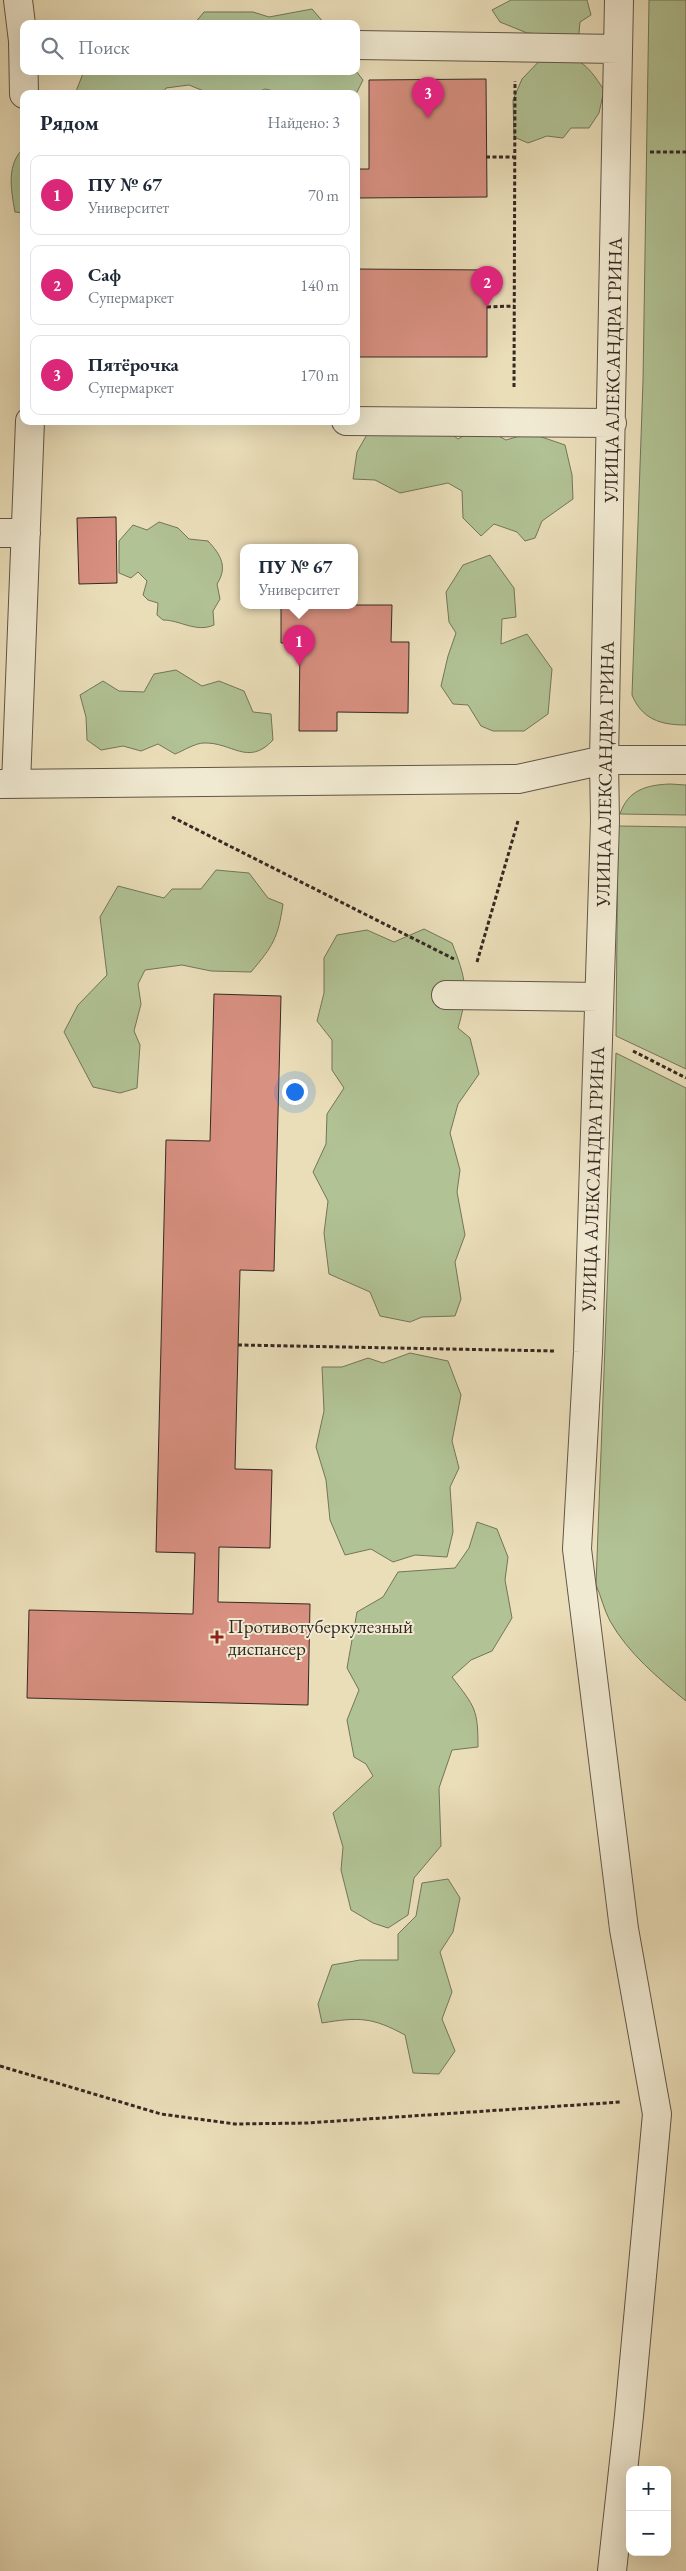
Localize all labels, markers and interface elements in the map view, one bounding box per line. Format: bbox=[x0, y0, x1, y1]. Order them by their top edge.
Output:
search box bbox=[20, 20, 360, 75]
icon: search bbox=[38, 34, 66, 62]
text: Поиск bbox=[78, 35, 130, 60]
pin: 3 bbox=[412, 77, 444, 118]
text: Рядом bbox=[40, 109, 99, 136]
text: Найдено: 3 bbox=[268, 112, 340, 133]
text: ПУ № 67 bbox=[88, 172, 162, 197]
text: 1 bbox=[53, 185, 61, 206]
text: 70 m bbox=[308, 185, 339, 206]
text: Университет bbox=[88, 197, 169, 218]
street label: УЛИЦА АЛЕКСАНДРА ГРИНА bbox=[598, 236, 628, 504]
text: Саф bbox=[88, 262, 121, 287]
pin: 2 bbox=[471, 266, 503, 307]
text: 2 bbox=[53, 275, 61, 296]
text: 140 m bbox=[300, 275, 339, 296]
text: Супермаркет bbox=[88, 287, 174, 308]
text: Пятёрочка bbox=[88, 352, 179, 377]
text: 3 bbox=[53, 365, 61, 386]
text: 170 m bbox=[300, 365, 339, 386]
text: Супермаркет bbox=[88, 377, 174, 398]
popup bbox=[240, 544, 358, 609]
text: ПУ № 67 bbox=[259, 554, 333, 579]
text: Университет bbox=[259, 579, 339, 600]
pin: 1 bbox=[283, 625, 315, 666]
street label: УЛИЦА АЛЕКСАНДРА ГРИНА bbox=[590, 640, 620, 908]
street label: УЛИЦА АЛЕКСАНДРА ГРИНА bbox=[576, 1045, 610, 1313]
your location bbox=[282, 1079, 308, 1105]
place label: Противотуберкулезный диспансер bbox=[228, 1614, 413, 1661]
marker: Противотуберкулезный диспансер bbox=[210, 1630, 224, 1644]
map controls bbox=[626, 2466, 671, 2556]
button: + bbox=[626, 2466, 671, 2511]
button: − bbox=[626, 2511, 671, 2556]

